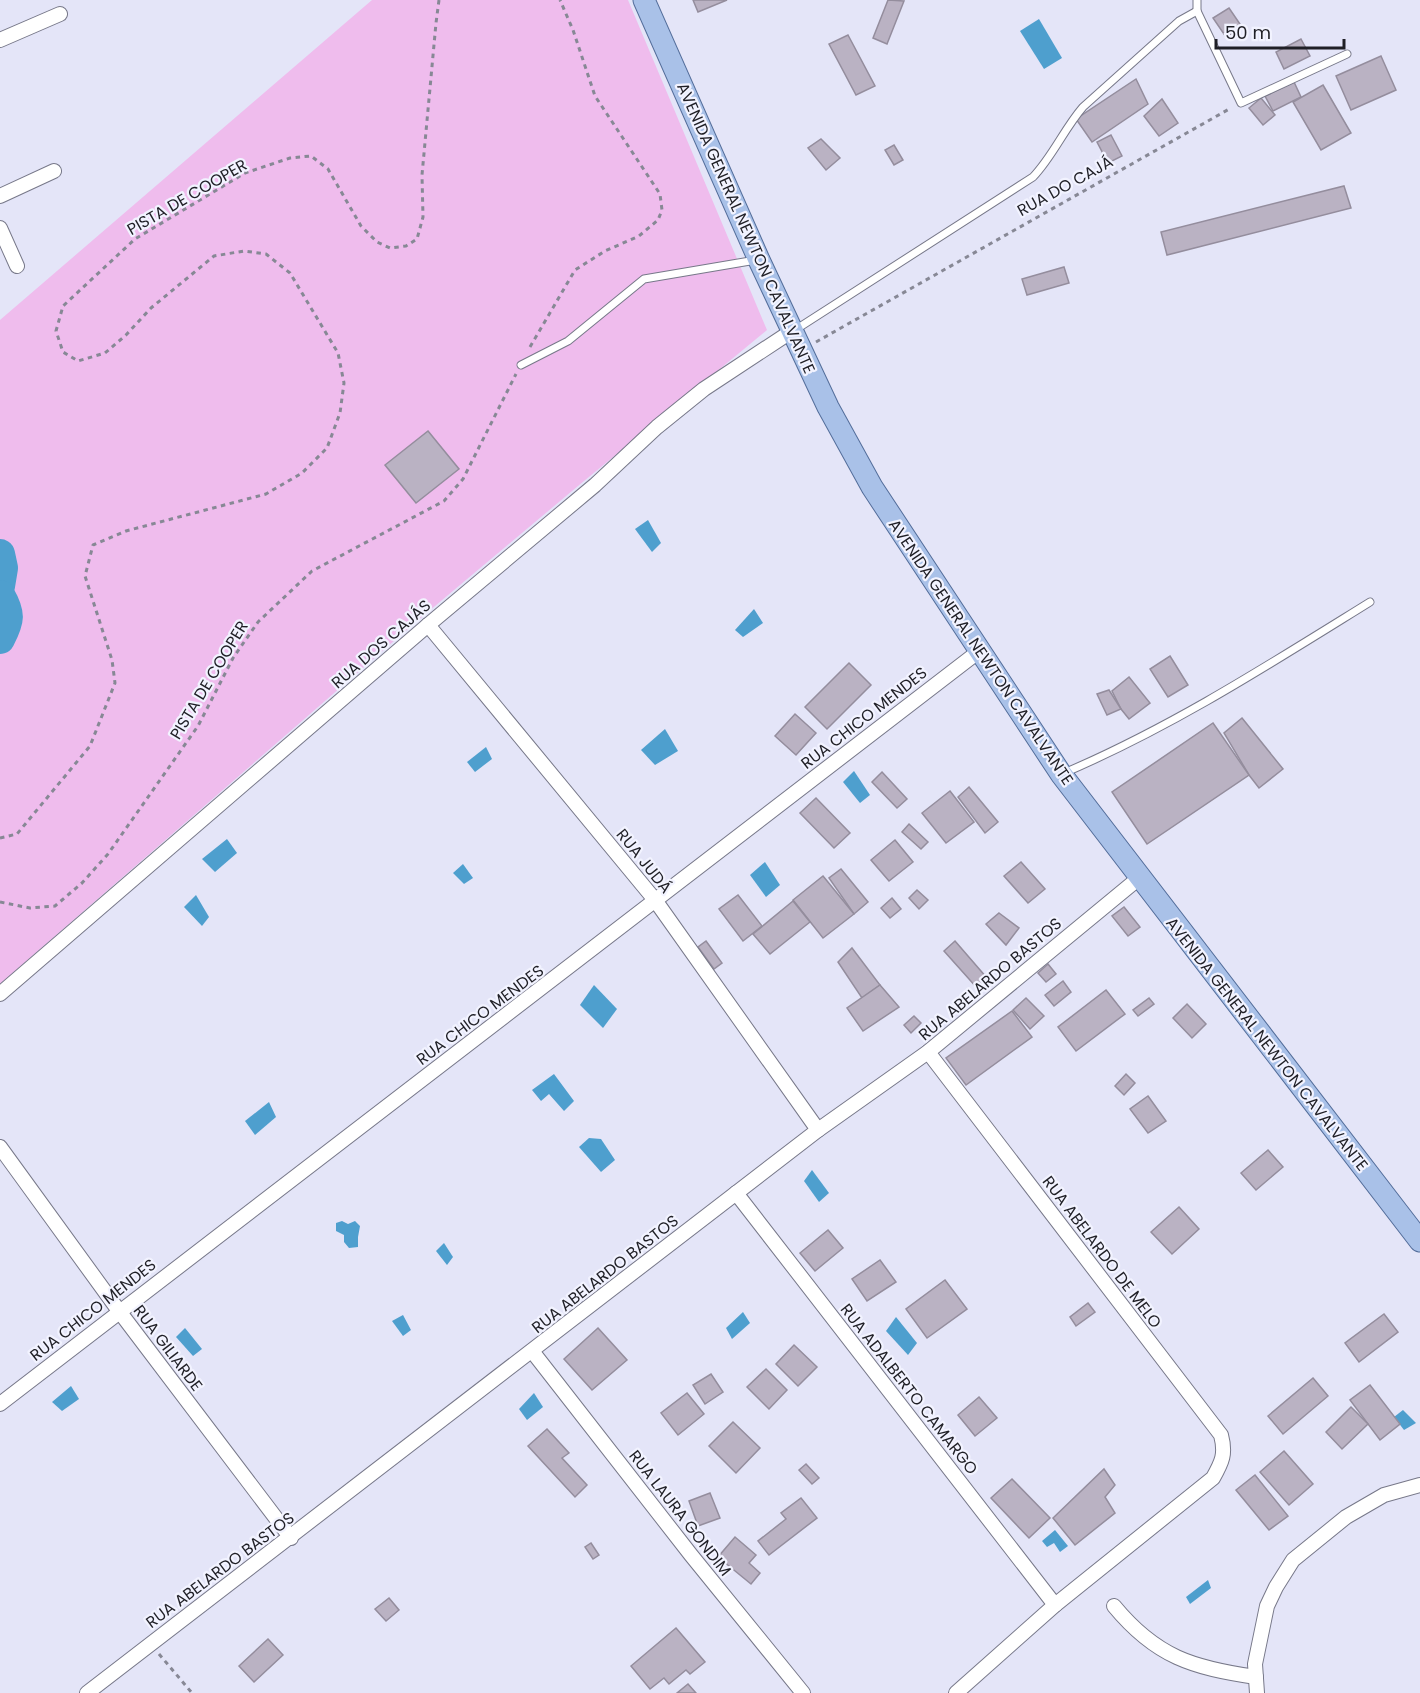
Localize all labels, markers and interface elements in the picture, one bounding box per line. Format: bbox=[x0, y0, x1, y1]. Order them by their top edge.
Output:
scale bar bbox=[1216, 12, 1344, 50]
text: 50 m bbox=[1225, 20, 1271, 45]
street label: AVENIDA GENERAL NEWTON CAVALVANTE bbox=[671, 79, 821, 377]
street label: RUA DO CAJÁ bbox=[1013, 150, 1117, 222]
street label: PISTA DE COOPER bbox=[123, 153, 251, 241]
street label: AVENIDA GENERAL NEWTON CAVALVANTE bbox=[883, 514, 1079, 790]
street label: RUA DOS CAJÁS bbox=[326, 594, 436, 694]
street label: PISTA DE COOPER bbox=[164, 616, 254, 744]
street label: RUA CHICO MENDES bbox=[796, 661, 932, 775]
street label: RUA JUDÁ bbox=[611, 824, 677, 898]
street label: RUA ABELARDO BASTOS bbox=[913, 912, 1067, 1046]
street label: AVENIDA GENERAL NEWTON CAVALVANTE bbox=[1161, 912, 1373, 1176]
street label: RUA CHICO MENDES bbox=[411, 959, 549, 1071]
street label: RUA ABELARDO DE MELO bbox=[1037, 1171, 1167, 1333]
street label: RUA ABELARDO BASTOS bbox=[527, 1209, 683, 1339]
street label: RUA CHICO MENDES bbox=[25, 1253, 161, 1367]
street label: RUA ADALBERTO CAMARGO bbox=[835, 1299, 983, 1479]
street label: RUA GILIARDE bbox=[128, 1300, 208, 1396]
street label: RUA LAURA GONDIM bbox=[623, 1445, 737, 1581]
street label: RUA ABELARDO BASTOS bbox=[141, 1506, 299, 1634]

